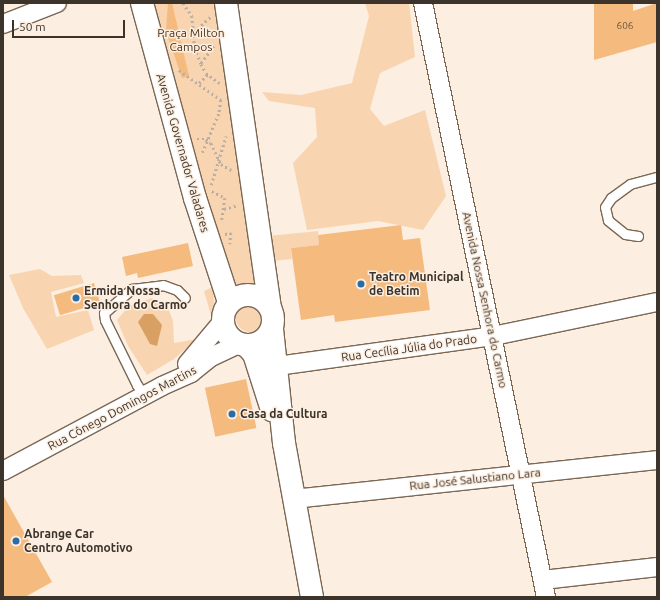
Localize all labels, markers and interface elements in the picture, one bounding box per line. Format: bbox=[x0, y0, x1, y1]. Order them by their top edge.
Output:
scale bar bbox=[14, 12, 127, 38]
text: 50 m bbox=[19, 20, 46, 33]
house number: 606 bbox=[617, 20, 633, 32]
park label: Praça Milton Campos bbox=[157, 26, 225, 54]
street label: Avenida Governador Valadares bbox=[153, 72, 213, 234]
street label: Avenida Nossa Senhora do Carmo bbox=[459, 210, 511, 390]
place label: Teatro Municipal de Betim bbox=[369, 270, 464, 298]
marker: Teatro Municipal de Betim bbox=[356, 279, 366, 289]
place label: Ermida Nossa Senhora do Carmo bbox=[84, 284, 187, 312]
marker: Ermida Nossa Senhora do Carmo bbox=[71, 293, 81, 303]
street label: Rua Cecília Júlia do Prado bbox=[340, 331, 478, 365]
street label: Rua Cônego Domingos Martins bbox=[45, 363, 199, 453]
place label: Casa da Cultura bbox=[240, 407, 328, 421]
marker: Casa da Cultura bbox=[227, 409, 237, 419]
street label: Rua José Salustiano Lara bbox=[409, 465, 541, 493]
place label: Abrange Car Centro Automotivo bbox=[24, 527, 133, 555]
marker: Abrange Car Centro Automotivo bbox=[11, 536, 21, 546]

